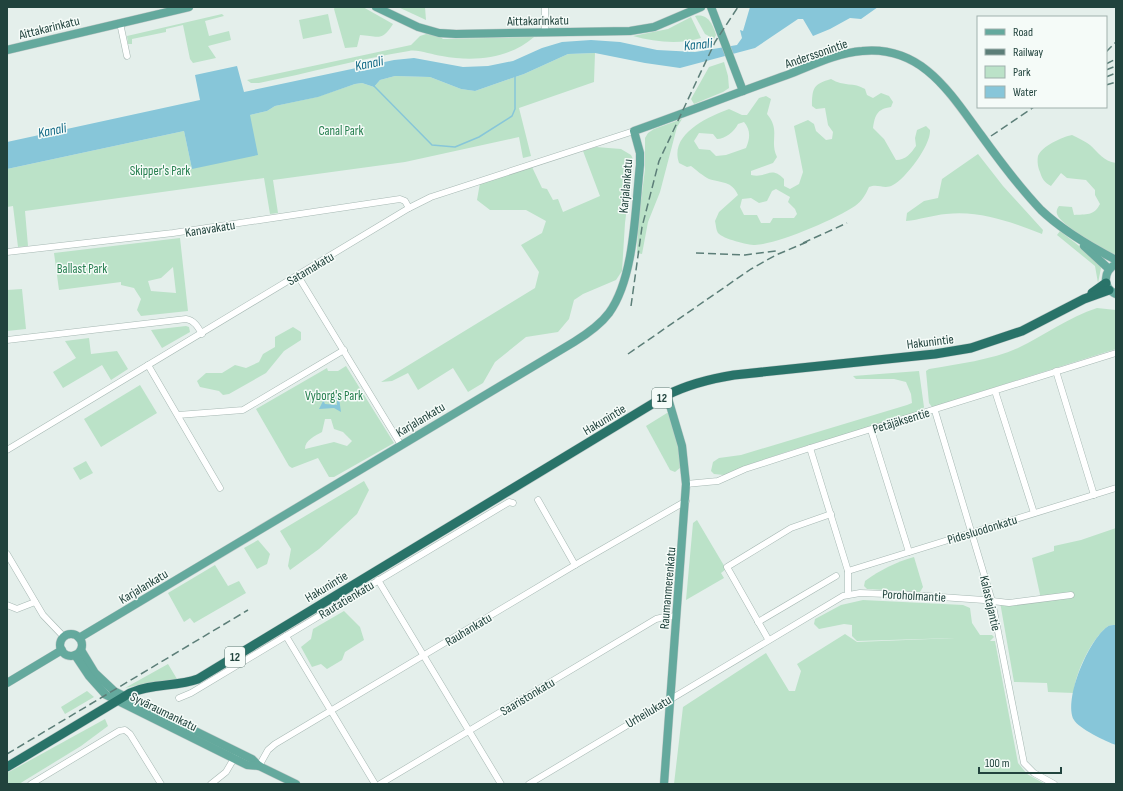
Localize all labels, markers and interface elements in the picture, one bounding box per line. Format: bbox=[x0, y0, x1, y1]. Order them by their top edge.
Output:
street label: Aittakarinkatu bbox=[506, 12, 569, 30]
street label: Aittakarinkatu bbox=[16, 13, 81, 43]
legend bbox=[977, 16, 1107, 108]
text: Road bbox=[1013, 25, 1033, 40]
water label: Kanali bbox=[683, 35, 714, 54]
street label: Anderssonintie bbox=[782, 36, 850, 72]
text: Railway bbox=[1013, 45, 1044, 60]
water label: Kanali bbox=[353, 52, 385, 75]
text: Park bbox=[1013, 65, 1031, 80]
text: Water bbox=[1013, 85, 1037, 100]
water label: Kanali bbox=[36, 119, 68, 142]
park label: Canal Park bbox=[318, 123, 364, 139]
street label: Karjalankatu bbox=[616, 158, 636, 214]
park label: Skipper's Park bbox=[130, 163, 190, 179]
street label: Kanavakatu bbox=[184, 217, 236, 241]
street label: Satamakatu bbox=[284, 249, 337, 289]
park label: Ballast Park bbox=[57, 261, 107, 277]
street label: Hakunintie bbox=[906, 331, 955, 353]
park label: Vyborg's Park bbox=[305, 388, 363, 404]
road number: 12 bbox=[652, 388, 672, 408]
street label: Karjalankatu bbox=[393, 399, 448, 441]
street label: Hakunintie bbox=[580, 401, 629, 439]
street label: Petäjäksentie bbox=[871, 405, 932, 437]
street label: Pidesluodonkatu bbox=[945, 512, 1019, 548]
street label: Raumanmerenkatu bbox=[656, 546, 680, 630]
street label: Karjalankatu bbox=[116, 566, 171, 608]
street label: Hakunintie bbox=[302, 568, 351, 606]
street label: Kalastajantie bbox=[976, 574, 1004, 633]
street label: Rautatienkatu bbox=[316, 577, 377, 623]
street label: Poroholmantie bbox=[882, 586, 946, 606]
street label: Rauhankatu bbox=[442, 610, 495, 650]
road number: 12 bbox=[225, 647, 245, 667]
street label: Saaristonkatu bbox=[497, 674, 558, 719]
street label: Syväraumankatu bbox=[127, 689, 200, 735]
street label: Urheilukatu bbox=[623, 692, 674, 732]
scale bar bbox=[979, 749, 1061, 775]
text: 100 m bbox=[985, 756, 1010, 771]

